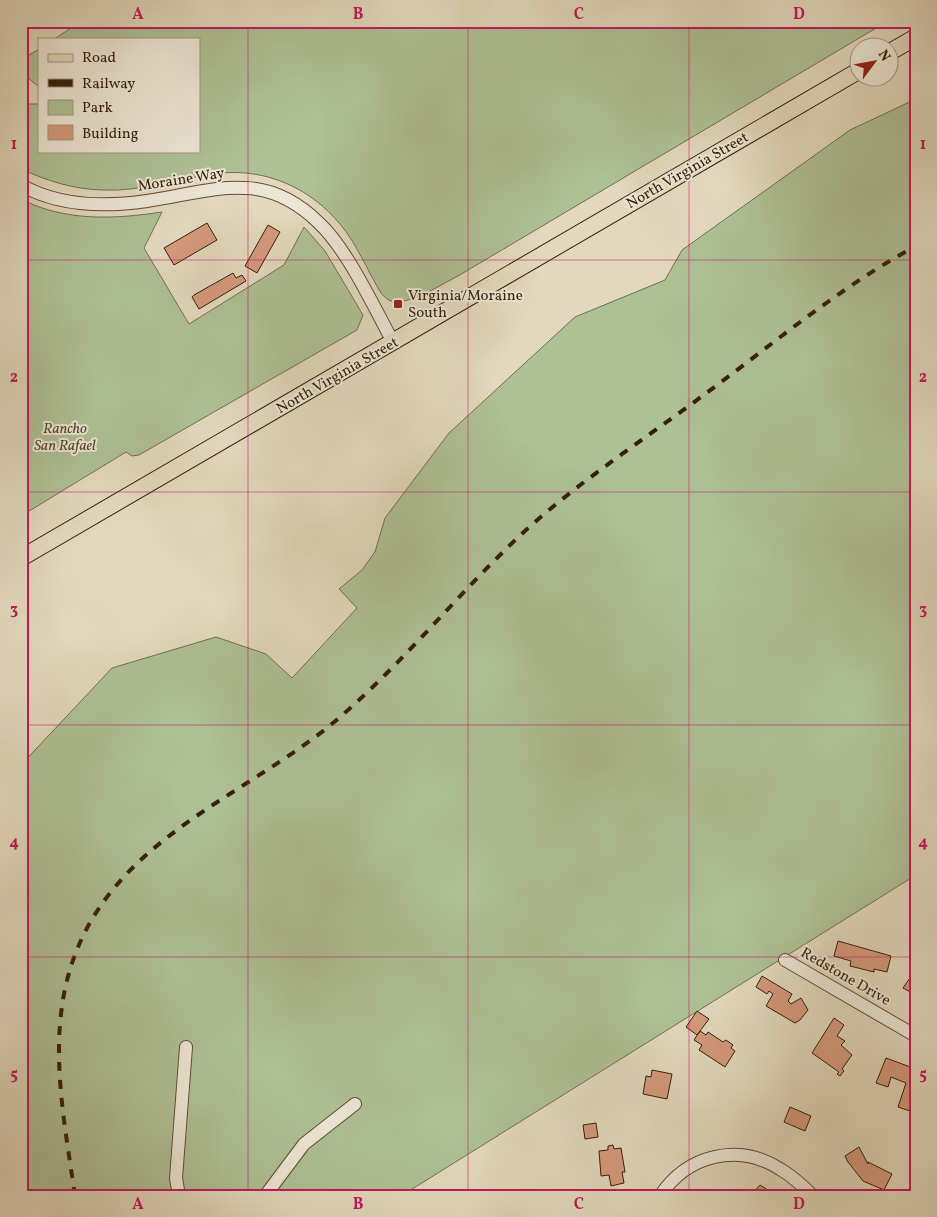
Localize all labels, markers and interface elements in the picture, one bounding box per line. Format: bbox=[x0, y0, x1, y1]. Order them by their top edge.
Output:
text: A bbox=[132, 4, 144, 26]
text: B bbox=[353, 4, 364, 26]
text: C bbox=[574, 4, 584, 26]
text: D bbox=[793, 4, 805, 26]
legend bbox=[38, 38, 200, 152]
north arrow bbox=[850, 38, 900, 88]
text: N bbox=[873, 47, 895, 65]
text: Road bbox=[82, 48, 116, 69]
text: Railway bbox=[82, 74, 135, 95]
text: Park bbox=[82, 98, 113, 119]
text: Building bbox=[82, 124, 139, 145]
street label: North Virginia Street bbox=[623, 128, 753, 215]
text: 1 bbox=[11, 134, 17, 156]
text: 1 bbox=[920, 134, 926, 156]
street label: Moraine Way bbox=[136, 163, 226, 198]
place label: Virginia/Moraine South bbox=[408, 286, 523, 324]
marker: Virginia/Moraine South bbox=[392, 298, 404, 310]
street label: North Virginia Street bbox=[273, 333, 403, 420]
text: 2 bbox=[10, 367, 18, 389]
text: 2 bbox=[919, 367, 927, 389]
park label: Rancho San Rafael bbox=[34, 419, 96, 457]
text: 3 bbox=[10, 599, 18, 621]
text: 3 bbox=[919, 599, 927, 621]
text: 4 bbox=[9, 832, 19, 854]
text: 4 bbox=[918, 832, 928, 854]
street label: Redstone Drive bbox=[796, 943, 894, 1012]
text: 5 bbox=[10, 1064, 18, 1086]
text: 5 bbox=[919, 1064, 927, 1086]
text: A bbox=[132, 1194, 144, 1216]
text: B bbox=[353, 1194, 364, 1216]
text: C bbox=[574, 1194, 584, 1216]
text: D bbox=[793, 1194, 805, 1216]

